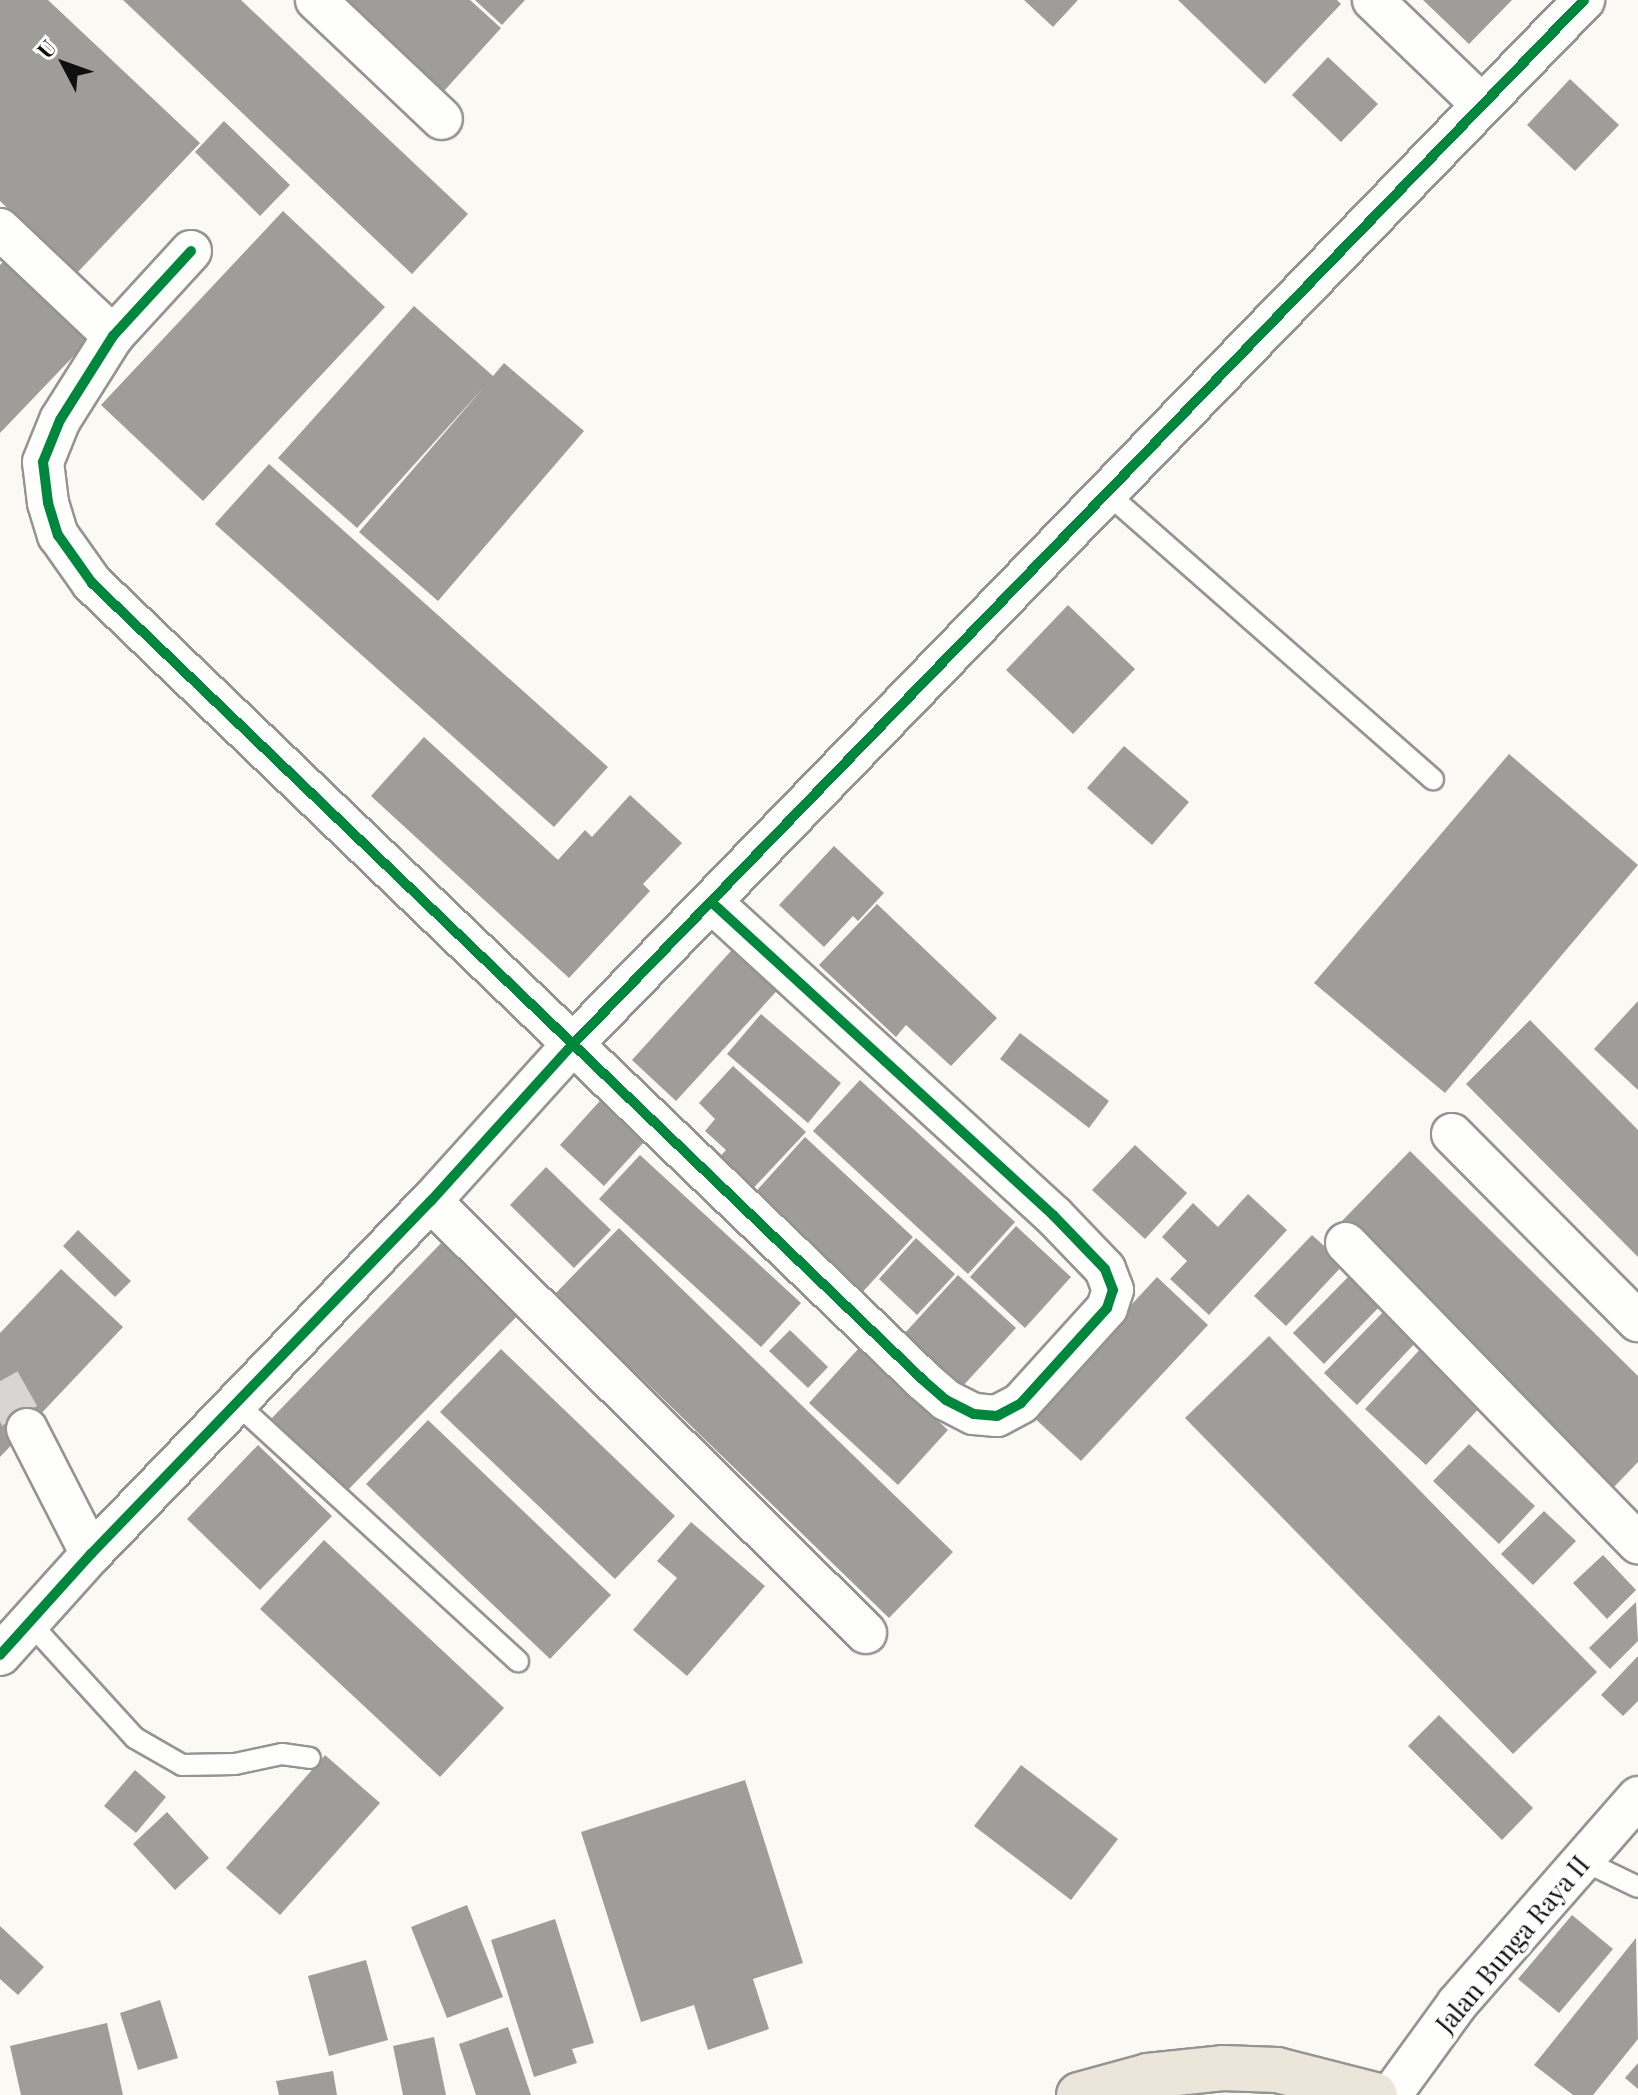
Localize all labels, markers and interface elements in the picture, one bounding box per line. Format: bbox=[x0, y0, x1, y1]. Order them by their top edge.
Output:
north arrow bbox=[24, 24, 104, 104]
text: U bbox=[30, 33, 62, 64]
street label: Jalan Bunga Raya II bbox=[1429, 1849, 1595, 2039]

